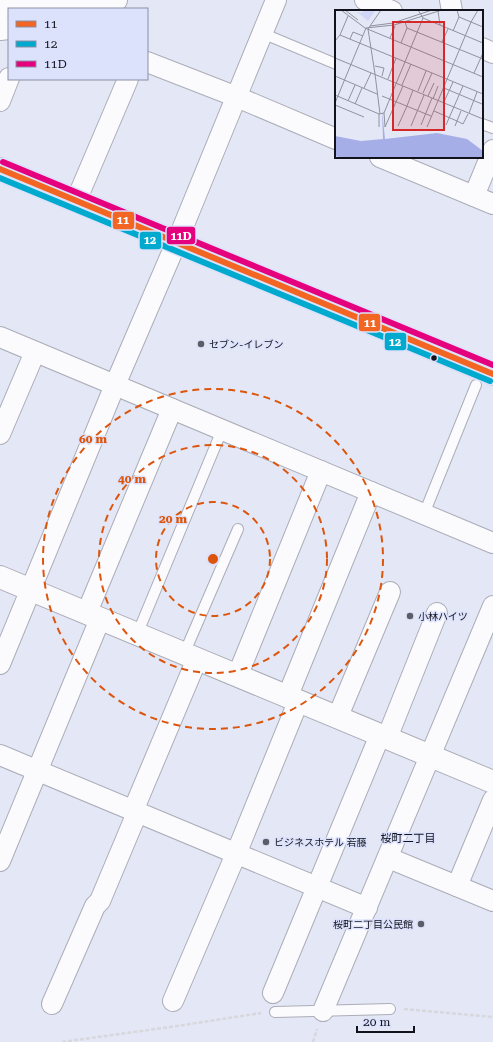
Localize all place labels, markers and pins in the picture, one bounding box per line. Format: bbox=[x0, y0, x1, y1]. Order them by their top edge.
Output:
marker: セブン-イレブン bbox=[196, 339, 206, 349]
place label: セブン-イレブン bbox=[209, 339, 283, 350]
unlabelled marker bbox=[429, 353, 439, 363]
centre of rings bbox=[206, 552, 220, 566]
marker: 小林ハイツ bbox=[405, 611, 415, 621]
place label: 小林ハイツ bbox=[418, 611, 468, 622]
marker: ビジネスホテル 若藤 bbox=[261, 837, 271, 847]
place label: ビジネスホテル 若藤 bbox=[274, 837, 367, 848]
place label: 桜町二丁目公民館 bbox=[333, 919, 413, 930]
marker: 桜町二丁目公民館 bbox=[416, 919, 426, 929]

